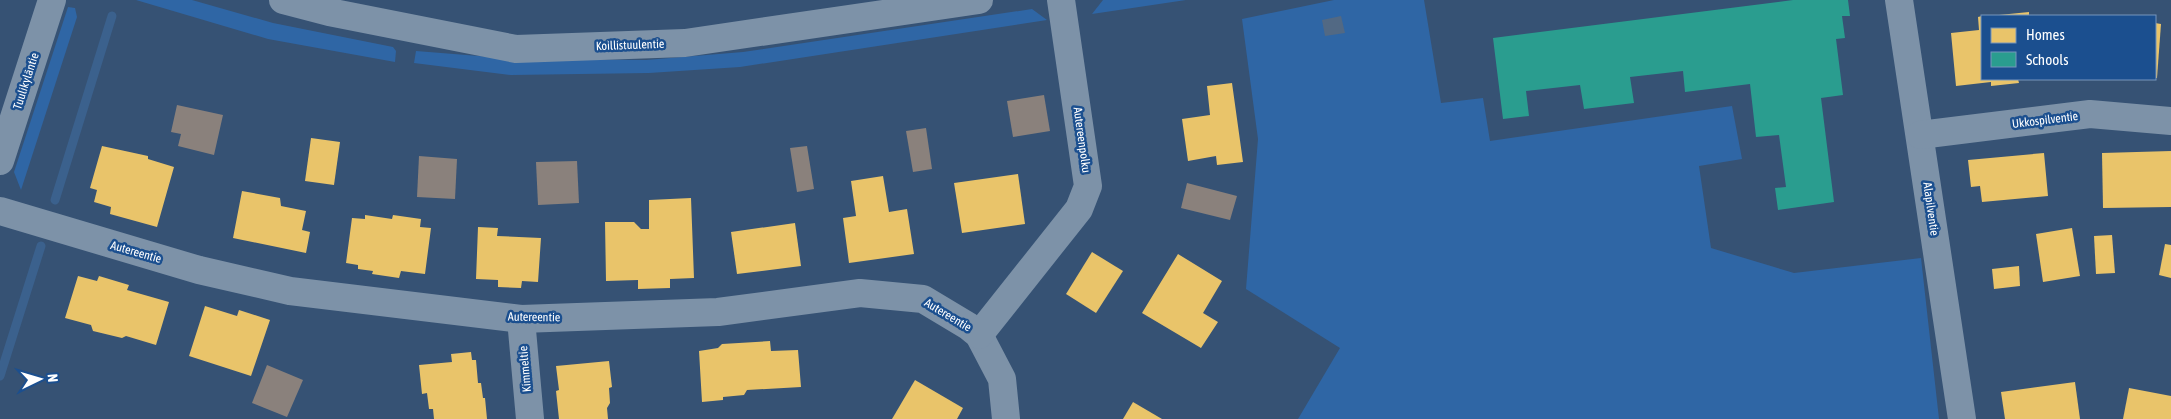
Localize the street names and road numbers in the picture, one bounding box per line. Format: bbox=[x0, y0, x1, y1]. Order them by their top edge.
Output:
street label: Koillistuulentie bbox=[596, 37, 664, 53]
street label: Tuulikyläntie bbox=[10, 51, 42, 111]
street label: Autereenpolku bbox=[1070, 106, 1094, 174]
street label: Ukkospilventie bbox=[2011, 109, 2079, 131]
street label: Alapilventie bbox=[1920, 181, 1942, 237]
street label: Autereentie bbox=[109, 238, 163, 266]
street label: Autereentie bbox=[922, 296, 974, 334]
street label: Autereentie bbox=[508, 310, 560, 324]
street label: Kimmeltie bbox=[516, 345, 534, 393]

